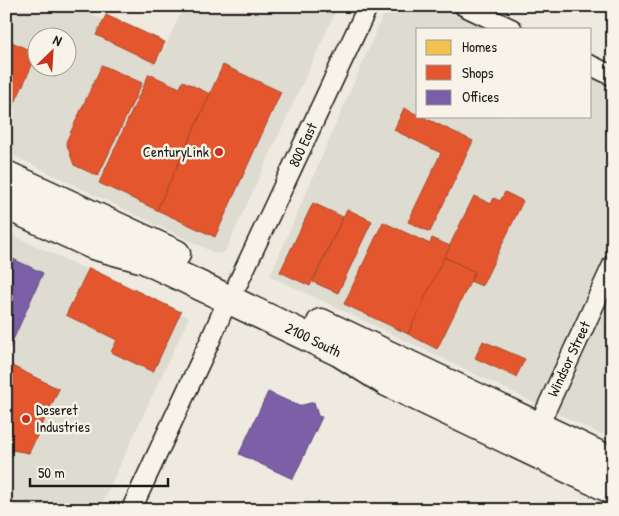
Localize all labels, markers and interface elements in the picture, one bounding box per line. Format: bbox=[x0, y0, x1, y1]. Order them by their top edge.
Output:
north arrow bbox=[28, 28, 78, 78]
legend bbox=[416, 28, 592, 118]
text: N bbox=[50, 30, 66, 50]
text: Homes bbox=[462, 36, 497, 57]
text: Shops bbox=[462, 62, 494, 83]
text: Offices bbox=[462, 86, 499, 107]
street label: 800 East bbox=[283, 118, 322, 170]
place label: CenturyLink bbox=[143, 141, 209, 162]
marker: CenturyLink bbox=[213, 146, 225, 158]
street label: 2100 South bbox=[282, 317, 345, 362]
street label: Windsor Street bbox=[542, 317, 596, 400]
place label: Deseret Industries bbox=[36, 399, 90, 437]
marker: Deseret Industries bbox=[20, 413, 32, 425]
scale bar bbox=[30, 456, 168, 488]
text: 50 m bbox=[38, 462, 65, 483]

